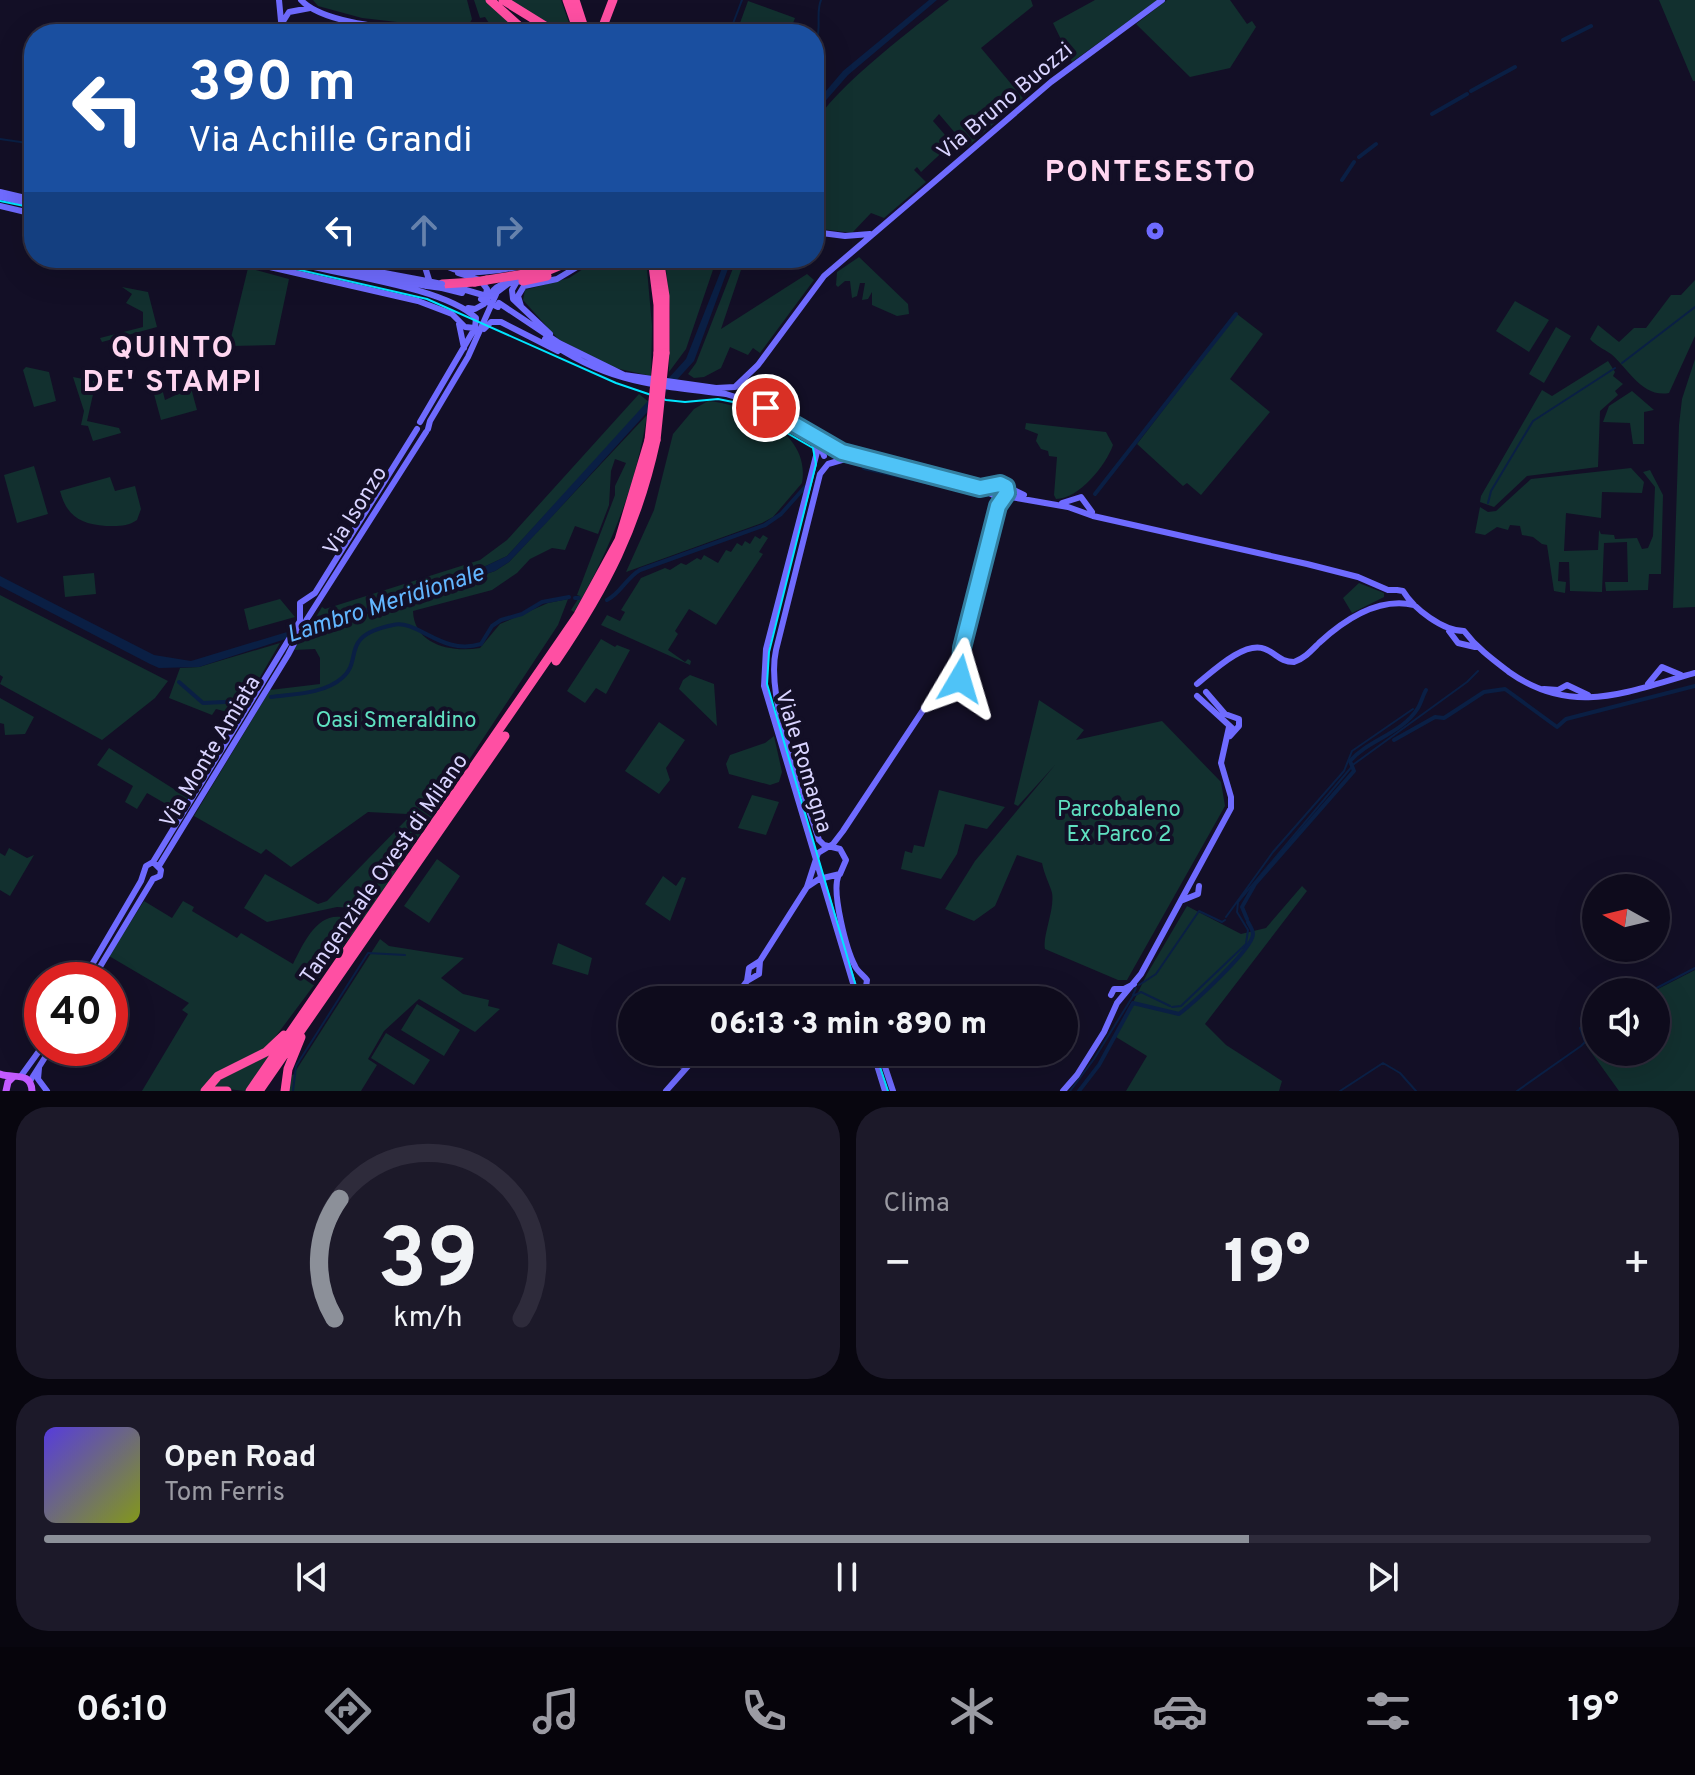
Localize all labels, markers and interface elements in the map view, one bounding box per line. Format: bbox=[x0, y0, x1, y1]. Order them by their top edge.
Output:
street label: Via Bruno Buozzi bbox=[932, 37, 1079, 166]
text: 390 m bbox=[188, 50, 356, 120]
icon: left bbox=[56, 56, 160, 160]
text: Via Achille Grandi bbox=[188, 119, 472, 165]
district label: PONTESESTO bbox=[1045, 155, 1257, 192]
icon: left bbox=[318, 208, 362, 252]
icon: ahead bbox=[402, 208, 446, 252]
icon: right bbox=[486, 208, 530, 252]
district label: QUINTO DE' STAMPI bbox=[83, 331, 263, 402]
pin bbox=[732, 374, 800, 442]
icon: arrive bbox=[744, 386, 788, 430]
street label: Via Isonzo bbox=[318, 462, 394, 561]
water label: Lambro Meridionale bbox=[283, 559, 489, 651]
position arrow bbox=[918, 637, 1002, 721]
street label: Via Monte Amiata bbox=[155, 671, 267, 833]
street label: Viale Romagna bbox=[768, 687, 837, 836]
park label: Oasi Smeraldino bbox=[316, 708, 476, 735]
street label: Tangenziale Ovest di Milano bbox=[295, 749, 475, 990]
park label: Parcobaleno Ex Parco 2 bbox=[1057, 797, 1181, 849]
north arrow bbox=[1582, 874, 1670, 962]
map controls bbox=[1582, 874, 1670, 1066]
speed limit sign: 40 bbox=[24, 962, 128, 1066]
button: sound bbox=[1582, 978, 1670, 1066]
text: 06:13 · 3 min · 890 m bbox=[709, 1007, 987, 1044]
text: Clima bbox=[884, 1188, 950, 1221]
text: 39 bbox=[377, 1212, 478, 1317]
text: 19° bbox=[1224, 1228, 1311, 1304]
text: − bbox=[884, 1238, 912, 1294]
text: + bbox=[1623, 1238, 1651, 1294]
text: km/h bbox=[393, 1301, 462, 1337]
text: Open Road bbox=[164, 1440, 316, 1477]
text: Tom Ferris bbox=[164, 1477, 285, 1510]
icon: previous bbox=[290, 1555, 334, 1599]
icon: pause bbox=[825, 1555, 869, 1599]
icon: next bbox=[1361, 1555, 1405, 1599]
icon: directions bbox=[320, 1683, 376, 1739]
icon: music bbox=[528, 1683, 584, 1739]
icon: phone bbox=[736, 1683, 792, 1739]
icon: climate bbox=[944, 1683, 1000, 1739]
icon: car bbox=[1152, 1683, 1208, 1739]
icon: filters bbox=[1360, 1683, 1416, 1739]
text: 06:10 bbox=[76, 1688, 169, 1734]
text: 19° bbox=[1568, 1688, 1619, 1734]

